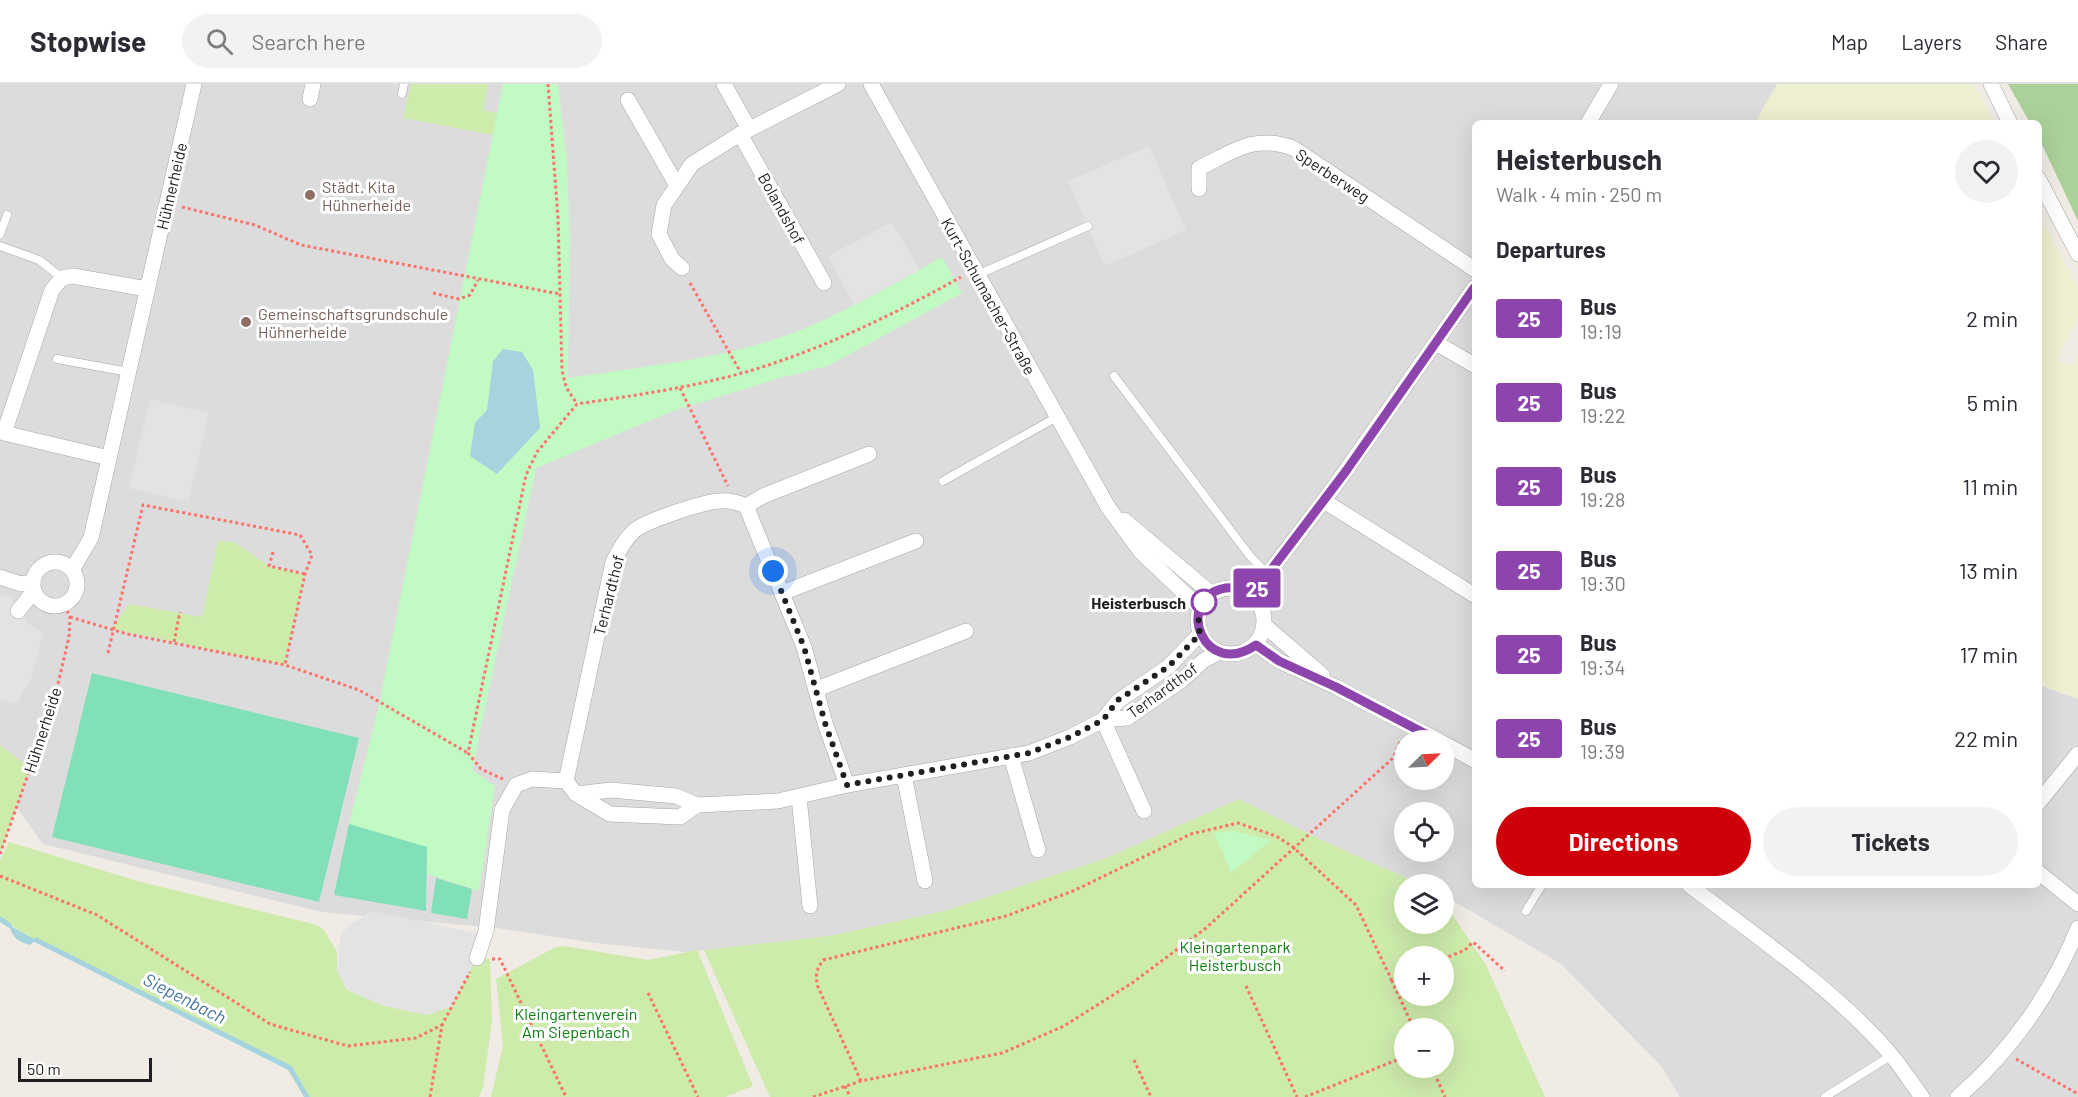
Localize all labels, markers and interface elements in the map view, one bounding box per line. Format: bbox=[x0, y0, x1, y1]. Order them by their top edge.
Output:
search box bbox=[182, 14, 602, 68]
text: Stopwise bbox=[30, 24, 146, 58]
icon: search bbox=[203, 25, 236, 58]
text: Search here bbox=[251, 28, 366, 54]
text: Map bbox=[1831, 29, 1868, 54]
text: Layers bbox=[1901, 29, 1962, 54]
text: Share bbox=[1995, 29, 2048, 54]
button: heart bbox=[1955, 140, 2018, 203]
street label: Hühnerheide bbox=[152, 141, 190, 231]
text: Heisterbusch bbox=[1496, 142, 1662, 176]
street label: Sperberweg bbox=[1293, 144, 1373, 206]
street label: Bolandshof bbox=[755, 169, 809, 247]
place label: Städt. Kita Hühnerheide bbox=[322, 177, 411, 214]
text: Walk · 4 min · 250 m bbox=[1496, 182, 1662, 206]
marker: Städt. Kita Hühnerheide bbox=[303, 188, 317, 202]
street label: Kurt-Schumacher-Straße bbox=[938, 214, 1040, 378]
text: Departures bbox=[1496, 236, 1606, 262]
text: Bus bbox=[1580, 293, 1617, 319]
place label: Gemeinschaftsgrundschule Hühnerheide bbox=[258, 304, 448, 341]
text: 2 min bbox=[1966, 305, 2018, 331]
text: 25 bbox=[1517, 306, 1541, 331]
marker: Gemeinschaftsgrundschule Hühnerheide bbox=[239, 315, 253, 329]
text: 19:19 bbox=[1580, 319, 1622, 343]
text: Bus bbox=[1580, 377, 1617, 403]
text: 5 min bbox=[1967, 389, 2018, 415]
text: 25 bbox=[1517, 390, 1541, 415]
text: 19:22 bbox=[1580, 403, 1626, 427]
text: Bus bbox=[1580, 461, 1617, 487]
text: 11 min bbox=[1962, 473, 2018, 499]
text: 25 bbox=[1517, 474, 1541, 499]
text: 19:28 bbox=[1580, 487, 1625, 511]
text: Bus bbox=[1580, 545, 1617, 571]
street label: Terhardthof bbox=[589, 552, 627, 637]
your location bbox=[758, 556, 788, 586]
text: 13 min bbox=[1959, 557, 2018, 583]
text: 25 bbox=[1517, 558, 1541, 583]
line badge: 25 bbox=[1230, 568, 1284, 608]
text: 19:30 bbox=[1580, 571, 1626, 595]
text: 25 bbox=[1245, 576, 1269, 601]
marker: Heisterbusch bbox=[1191, 589, 1217, 615]
place label: Heisterbusch bbox=[1091, 593, 1186, 612]
text: Bus bbox=[1580, 629, 1617, 655]
text: 17 min bbox=[1960, 641, 2018, 667]
text: 25 bbox=[1517, 642, 1541, 667]
text: 19:34 bbox=[1580, 655, 1626, 679]
street label: Terhardthof bbox=[1123, 658, 1201, 722]
street label: Hühnerheide bbox=[19, 685, 65, 775]
text: Bus bbox=[1580, 713, 1617, 739]
text: 22 min bbox=[1954, 725, 2018, 751]
text: 25 bbox=[1517, 726, 1541, 751]
north arrow bbox=[1394, 730, 1454, 790]
map controls bbox=[1394, 730, 1454, 1078]
text: 19:39 bbox=[1580, 739, 1625, 763]
button: locate bbox=[1394, 802, 1454, 862]
button: Directions bbox=[1496, 807, 1751, 876]
button: Tickets bbox=[1763, 807, 2018, 876]
button: layers bbox=[1394, 874, 1454, 934]
park label: Kleingartenpark Heisterbusch bbox=[1179, 937, 1291, 974]
button: + bbox=[1394, 946, 1454, 1006]
water label: Siepenbach bbox=[140, 968, 230, 1028]
park label: Kleingartenverein Am Siepenbach bbox=[515, 1004, 637, 1041]
button: − bbox=[1394, 1018, 1454, 1078]
scale bar bbox=[18, 1055, 152, 1082]
text: 50 m bbox=[27, 1059, 61, 1078]

